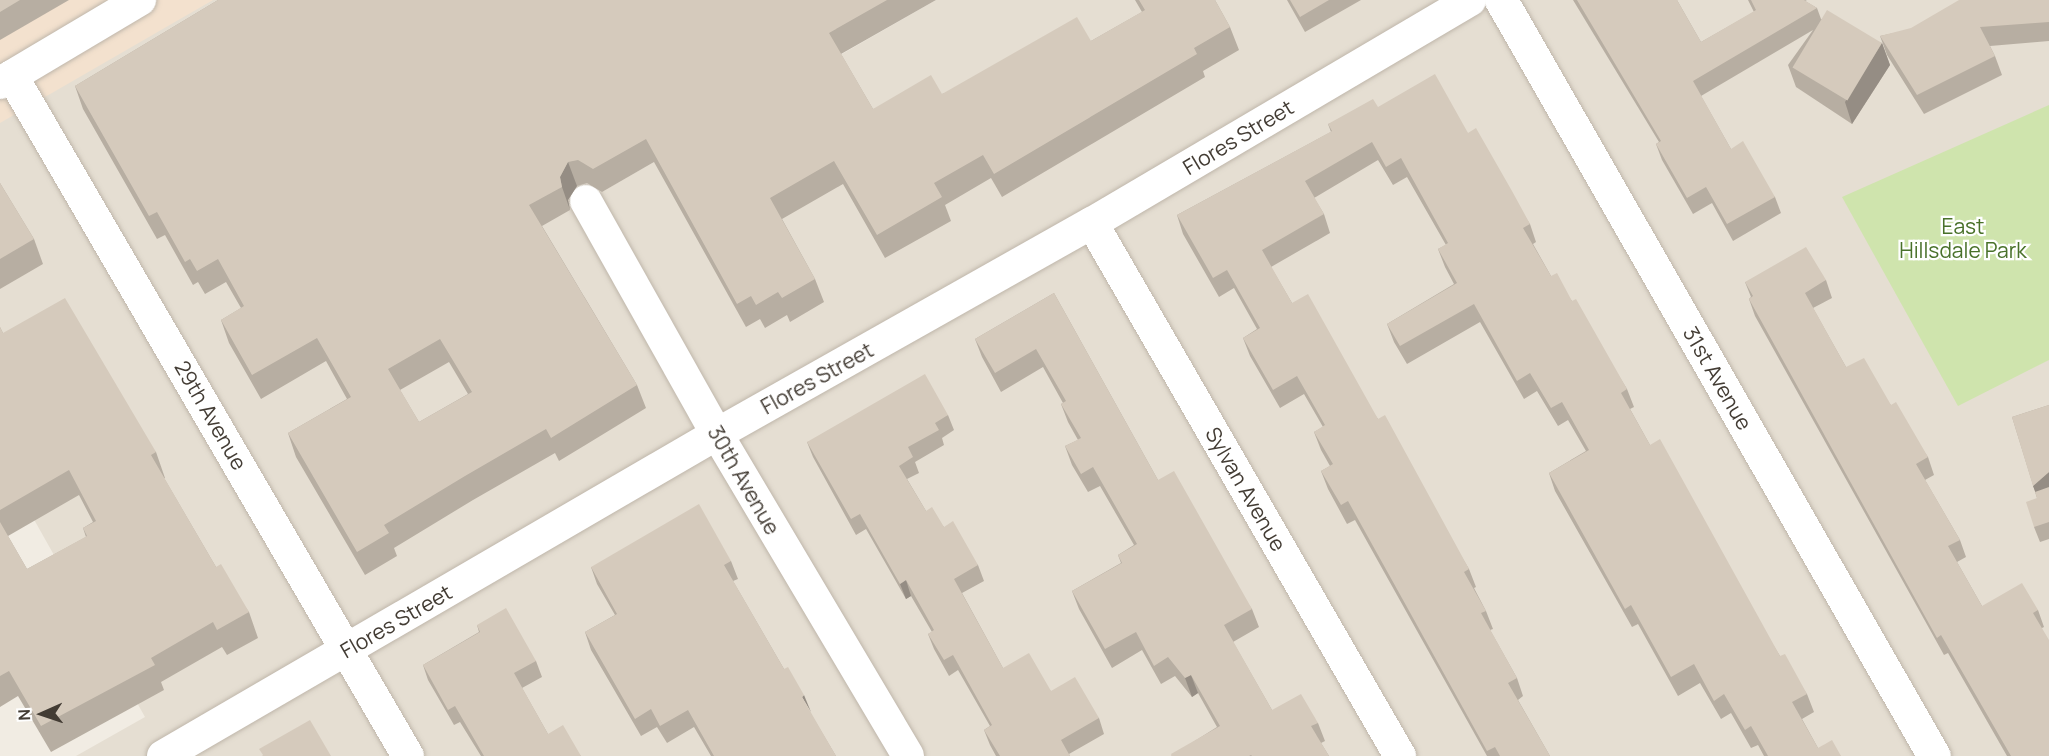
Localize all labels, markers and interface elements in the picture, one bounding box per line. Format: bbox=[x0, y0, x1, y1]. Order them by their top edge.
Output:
street label: Flores Street bbox=[1178, 94, 1298, 180]
park label: East Hillsdale Park bbox=[1899, 213, 2027, 263]
street label: 31st Avenue bbox=[1678, 322, 1758, 434]
street label: Flores Street bbox=[756, 337, 878, 419]
street label: 29th Avenue bbox=[170, 356, 252, 474]
street label: 30th Avenue bbox=[703, 421, 785, 539]
street label: Sylvan Avenue bbox=[1200, 423, 1292, 555]
street label: Flores Street bbox=[336, 579, 456, 663]
north arrow bbox=[12, 684, 72, 744]
text: N bbox=[13, 709, 35, 721]

